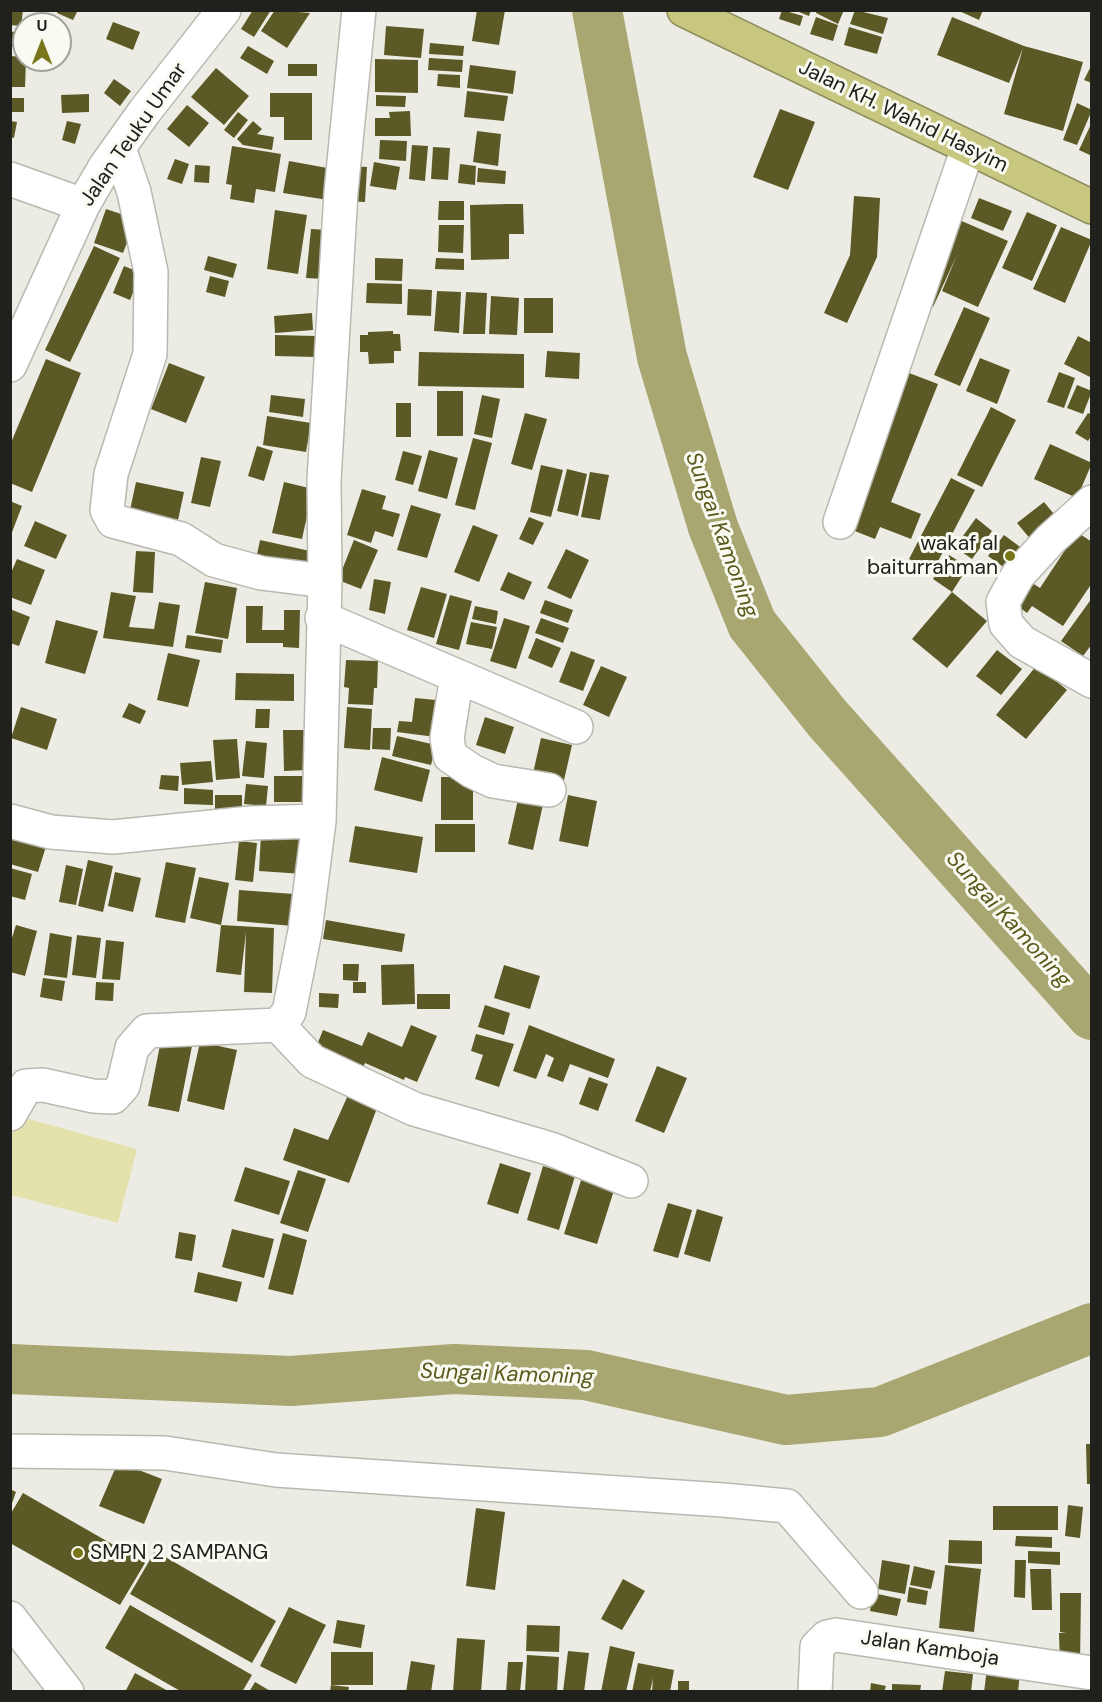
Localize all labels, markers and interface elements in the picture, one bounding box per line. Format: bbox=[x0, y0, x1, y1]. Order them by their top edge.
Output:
north arrow bbox=[12, 12, 72, 72]
text: U bbox=[37, 15, 47, 36]
street label: Jalan KH. Wahid Hasyim bbox=[794, 55, 1012, 179]
street label: Jalan Teuku Umar bbox=[75, 58, 193, 212]
water label: Sungai Kamoning bbox=[679, 449, 763, 621]
place label: wakaf al baiturrahman bbox=[867, 531, 998, 581]
marker: wakaf al baiturrahman bbox=[1003, 549, 1017, 563]
water label: Sungai Kamoning bbox=[940, 847, 1076, 993]
water label: Sungai Kamoning bbox=[420, 1359, 594, 1391]
place label: SMPN 2 SAMPANG bbox=[90, 1540, 268, 1566]
marker: SMPN 2 SAMPANG bbox=[71, 1546, 85, 1560]
street label: Jalan Kamboja bbox=[859, 1626, 1001, 1672]

